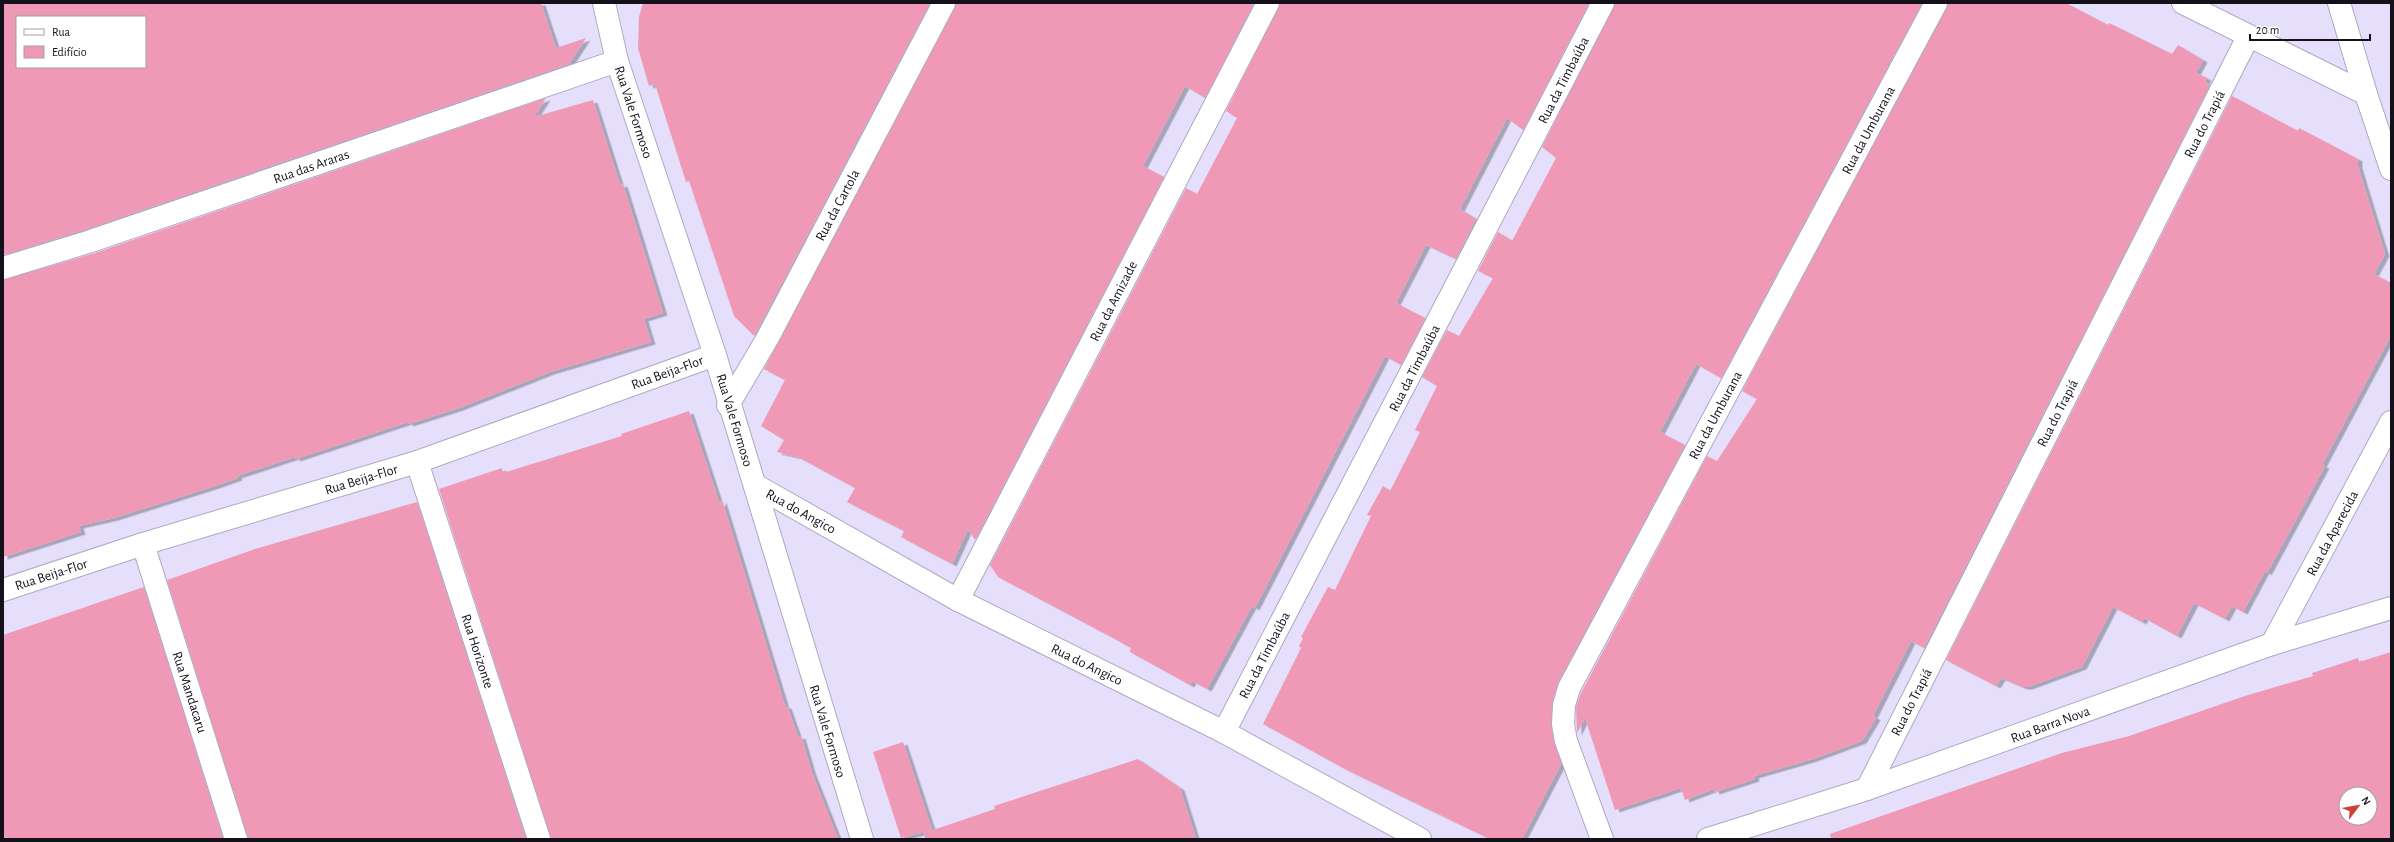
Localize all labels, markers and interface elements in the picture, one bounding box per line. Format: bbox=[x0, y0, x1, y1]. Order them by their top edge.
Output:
legend bbox=[16, 16, 146, 68]
scale bar bbox=[2250, 16, 2370, 42]
text: 20 m bbox=[2256, 24, 2279, 36]
text: Rua bbox=[52, 26, 71, 38]
street label: Rua da Timbaúba bbox=[1536, 34, 1592, 126]
text: Edifício bbox=[52, 46, 87, 58]
street label: Rua Vale Formoso bbox=[612, 64, 655, 160]
street label: Rua da Umburana bbox=[1840, 84, 1898, 177]
street label: Rua do Trapiá bbox=[2182, 88, 2228, 160]
street label: Rua das Araras bbox=[272, 147, 351, 186]
street label: Rua da Cartola bbox=[813, 167, 863, 243]
street label: Rua da Amizade bbox=[1088, 259, 1140, 344]
street label: Rua da Timbaúba bbox=[1387, 322, 1443, 414]
street label: Rua Beija-Flor bbox=[629, 353, 706, 392]
street label: Rua da Umburana bbox=[1687, 369, 1745, 462]
street label: Rua Vale Formoso bbox=[713, 372, 755, 468]
street label: Rua do Trapiá bbox=[2035, 377, 2081, 449]
street label: Rua Beija-Flor bbox=[323, 462, 400, 498]
street label: Rua do Angico bbox=[763, 487, 838, 537]
street label: Rua da Aparecida bbox=[2305, 488, 2361, 578]
street label: Rua Beija-Flor bbox=[13, 556, 90, 593]
street label: Rua da Timbaúba bbox=[1237, 609, 1293, 701]
street label: Rua Horizonte bbox=[458, 612, 496, 690]
street label: Rua do Angico bbox=[1049, 642, 1125, 688]
street label: Rua Mandacaru bbox=[169, 650, 209, 735]
street label: Rua do Trapiá bbox=[1889, 666, 1935, 738]
street label: Rua Vale Formoso bbox=[806, 683, 848, 779]
street label: Rua Barra Nova bbox=[2009, 704, 2092, 746]
north arrow bbox=[2338, 786, 2378, 826]
text: N bbox=[2359, 795, 2373, 807]

